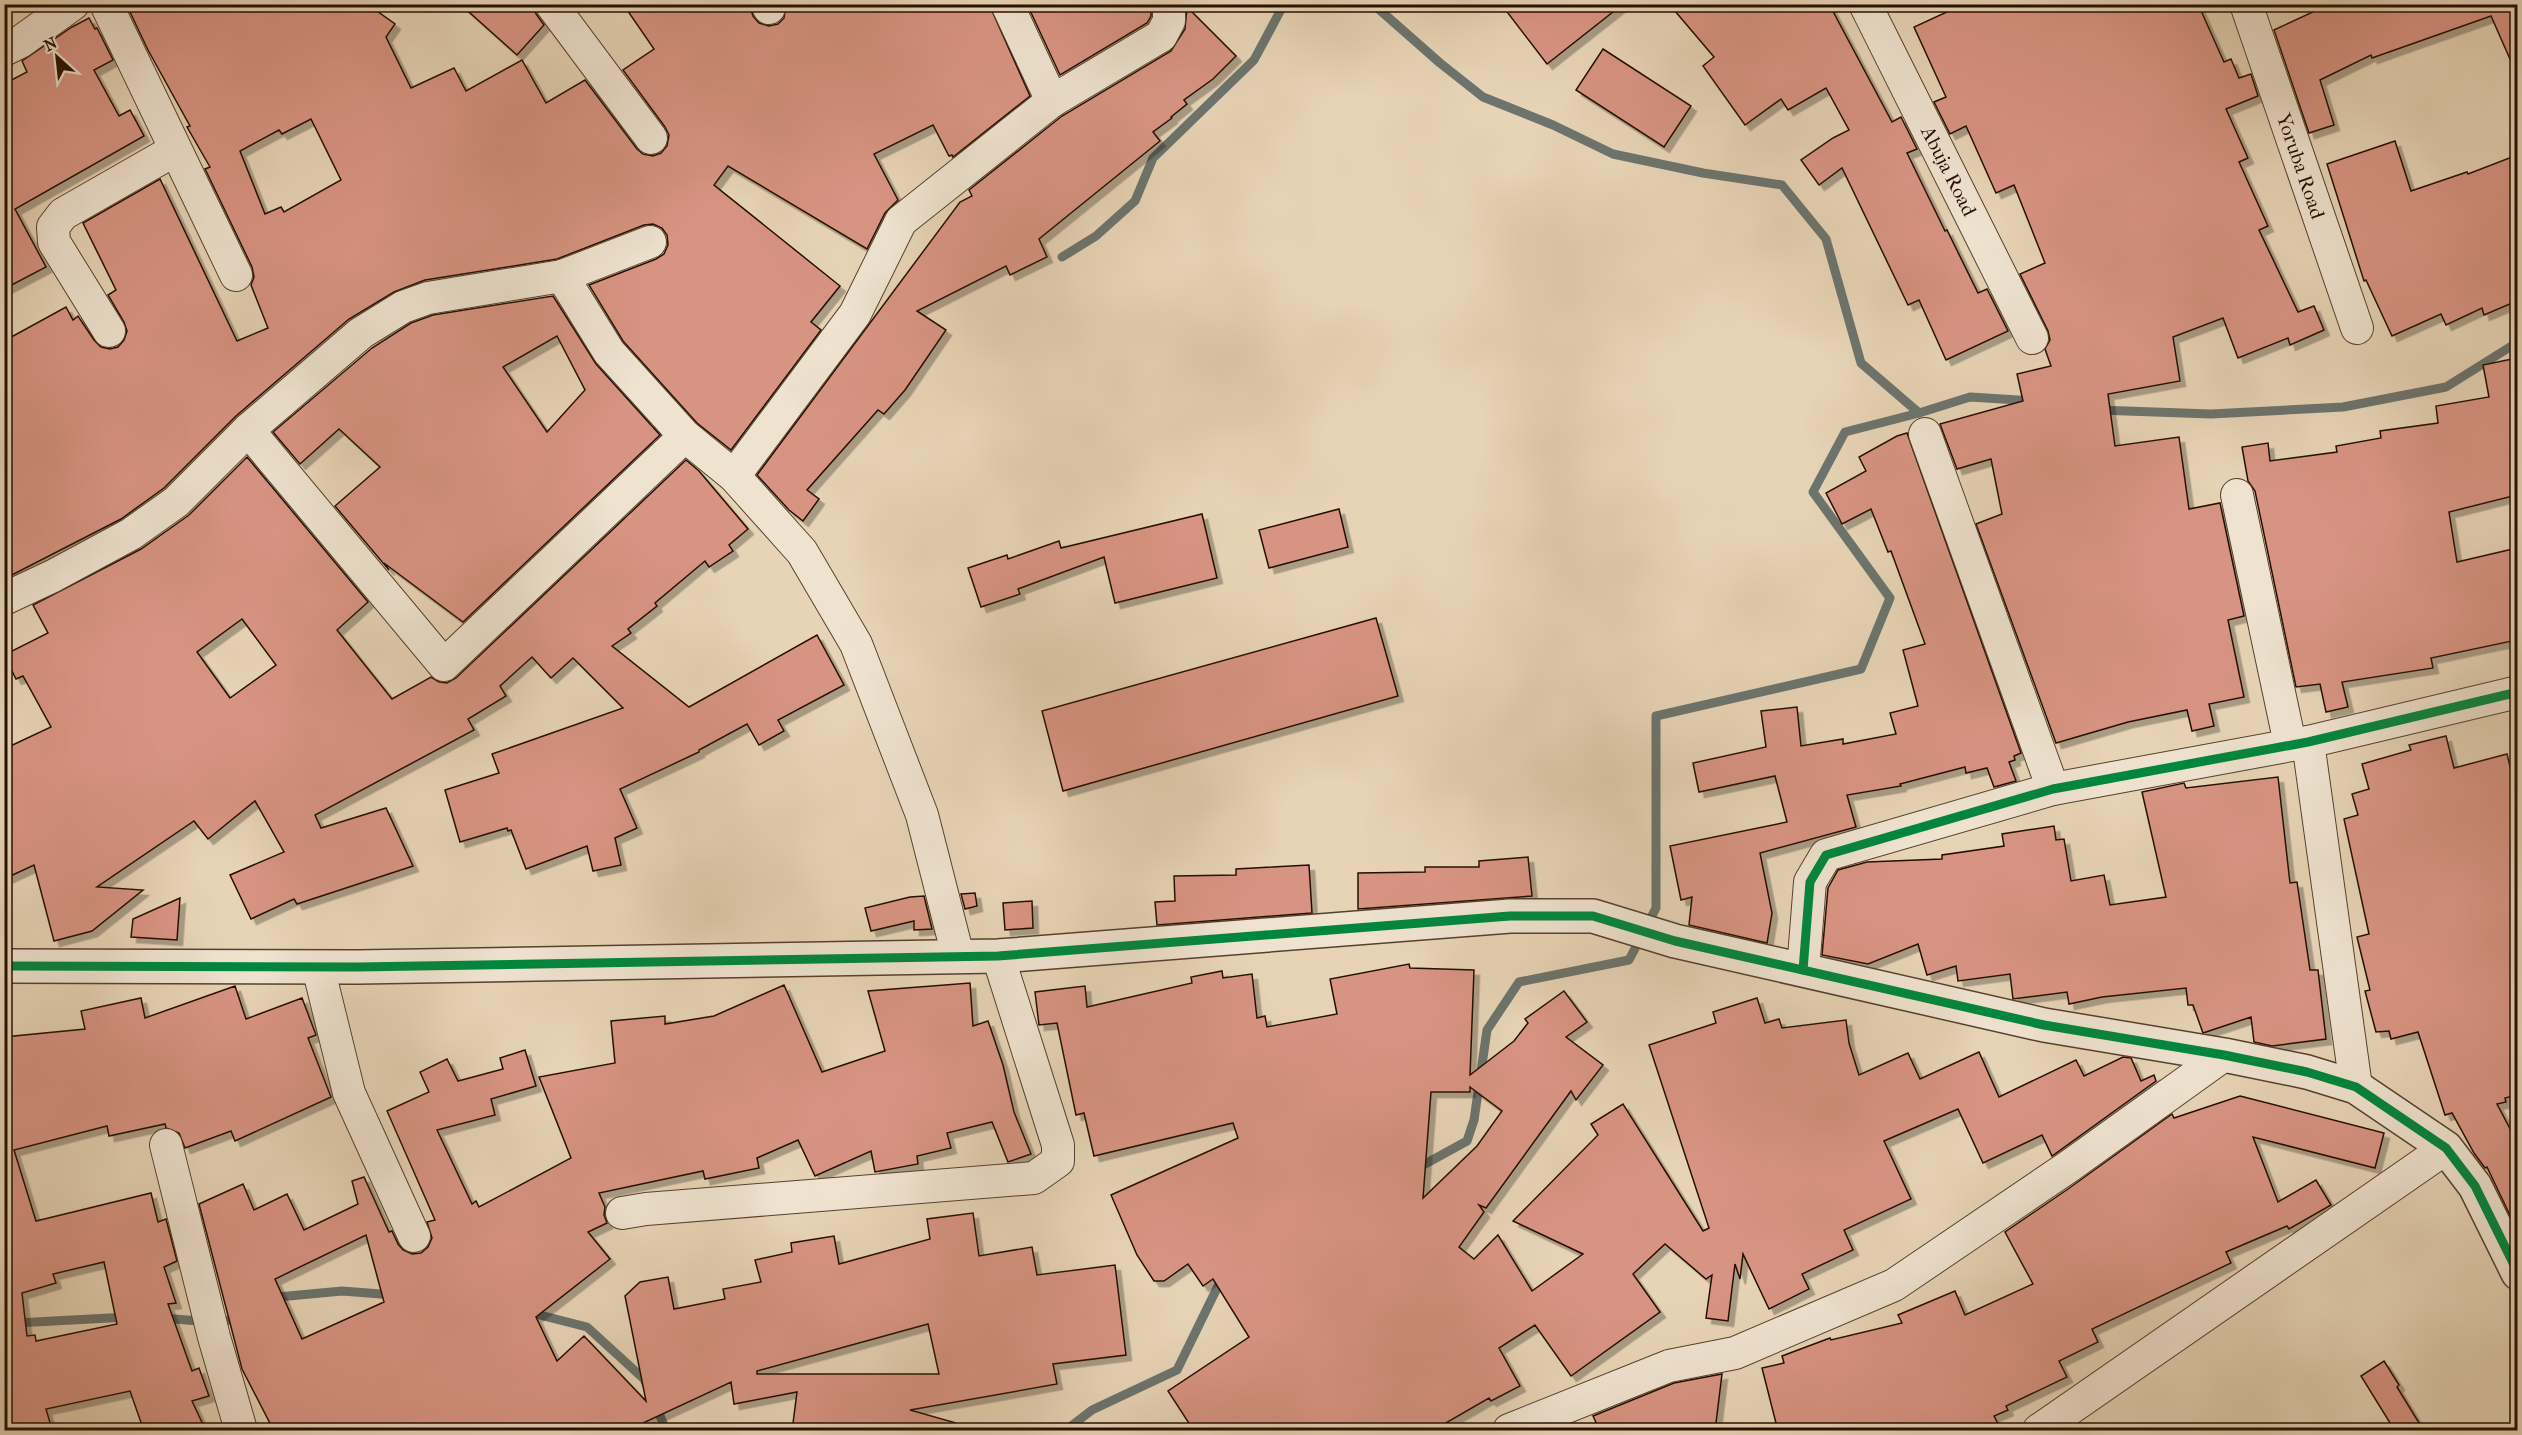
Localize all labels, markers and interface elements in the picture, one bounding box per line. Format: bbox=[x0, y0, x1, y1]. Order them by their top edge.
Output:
north arrow bbox=[27, 27, 87, 87]
text: N bbox=[41, 32, 61, 55]
street label: Yoruba Road bbox=[2271, 109, 2330, 223]
street label: Abuja Road bbox=[1916, 122, 1981, 221]

